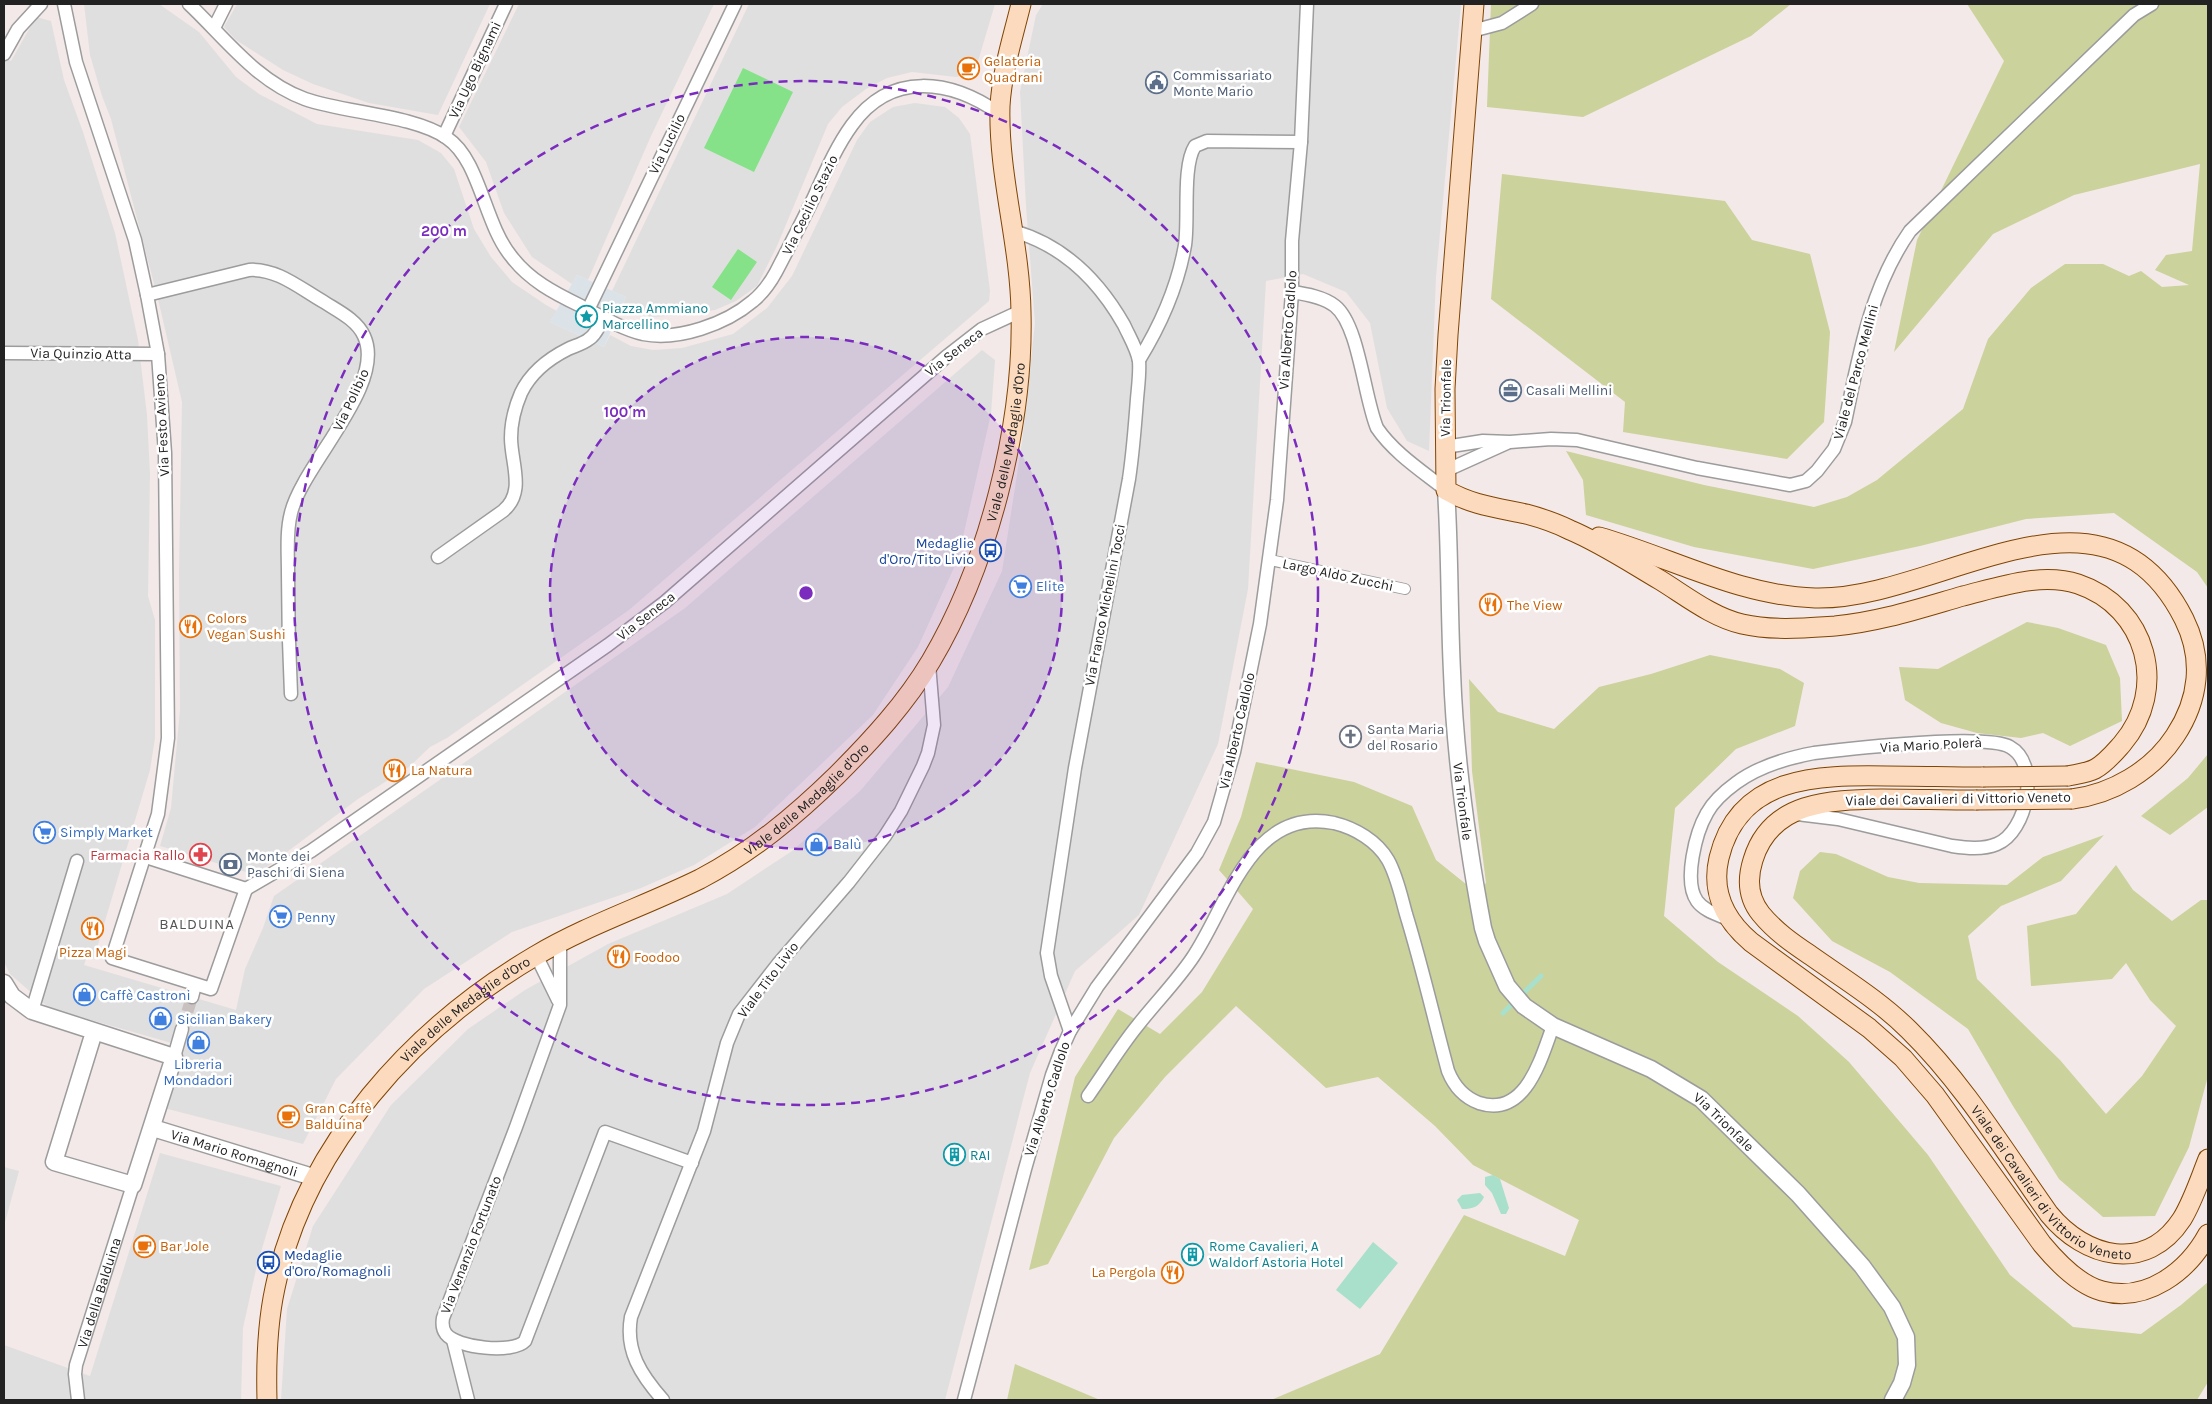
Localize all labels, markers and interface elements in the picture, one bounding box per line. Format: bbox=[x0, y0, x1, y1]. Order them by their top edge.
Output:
street label: Via Ugo Bignami bbox=[445, 19, 505, 121]
place label: Gelateria Quadrani bbox=[984, 53, 1043, 86]
cafe icon: Gelateria Quadrani bbox=[956, 57, 980, 81]
place label: Commissariato Monte Mario bbox=[1173, 67, 1272, 100]
public building icon: Commissariato Monte Mario bbox=[1145, 71, 1169, 95]
street label: Via Lucilio bbox=[645, 111, 689, 177]
street label: Via Cecilio Stazio bbox=[778, 152, 842, 258]
text: 200 m bbox=[421, 222, 467, 240]
street label: Via Alberto Cadlolo bbox=[1275, 270, 1301, 390]
place label: Piazza Ammiano Marcellino bbox=[602, 300, 708, 333]
street label: Viale del Parco Mellini bbox=[1830, 303, 1882, 441]
place icon: Piazza Ammiano Marcellino bbox=[574, 304, 598, 328]
street label: Via Seneca bbox=[921, 324, 987, 380]
street label: Via Quinzio Atta bbox=[30, 345, 132, 363]
street label: Via Trionfale bbox=[1437, 359, 1455, 437]
street label: Viale delle Medaglie d'Oro bbox=[982, 362, 1028, 524]
street label: Via Polibio bbox=[329, 366, 373, 434]
street label: Via Festo Avieno bbox=[151, 373, 173, 477]
office icon: Casali Mellini bbox=[1498, 378, 1522, 402]
place label: Casali Mellini bbox=[1526, 382, 1612, 399]
text: 100 m bbox=[604, 403, 646, 421]
street label: Via Franco Michelini Tocci bbox=[1081, 522, 1129, 688]
place label: Medaglie d'Oro/Tito Livio bbox=[879, 535, 974, 568]
bus stop icon: Medaglie d'Oro/Tito Livio bbox=[978, 539, 1002, 563]
street label: Largo Aldo Zucchi bbox=[1281, 555, 1395, 595]
supermarket icon: Elite bbox=[1008, 574, 1032, 598]
place label: Elite bbox=[1036, 578, 1064, 595]
centre of rings bbox=[797, 584, 815, 602]
street label: Via Seneca bbox=[613, 588, 679, 644]
restaurant icon: The View bbox=[1479, 593, 1503, 617]
place label: The View bbox=[1507, 597, 1562, 614]
place label: Colors Vegan Sushi bbox=[207, 610, 286, 643]
restaurant icon: Colors Vegan Sushi bbox=[179, 614, 203, 638]
street label: Via Alberto Cadlolo bbox=[1215, 671, 1259, 791]
place label: Santa Maria del Rosario bbox=[1367, 721, 1444, 754]
church icon: Santa Maria del Rosario bbox=[1339, 725, 1363, 749]
street label: Via Mario Polerà bbox=[1880, 734, 1982, 756]
street label: Viale delle Medaglie d'Oro bbox=[740, 739, 872, 859]
restaurant icon: La Natura bbox=[383, 758, 407, 782]
place label: La Natura bbox=[411, 762, 472, 779]
street label: Via Trionfale bbox=[1450, 762, 1476, 841]
street label: Viale dei Cavalieri di Vittorio Veneto bbox=[1845, 789, 2071, 809]
supermarket icon: Simply Market bbox=[32, 820, 56, 844]
place label: Simply Market bbox=[60, 824, 153, 841]
shop icon: Balù bbox=[805, 832, 829, 856]
place label: Balù bbox=[833, 836, 862, 853]
pharmacy icon: Farmacia Rallo bbox=[189, 843, 213, 867]
place label: Farmacia Rallo bbox=[90, 847, 185, 864]
place label: Monte dei Paschi di Siena bbox=[247, 848, 345, 881]
bank icon: Monte dei Paschi di Siena bbox=[219, 852, 243, 876]
supermarket icon: Penny bbox=[269, 905, 293, 929]
place label: Penny bbox=[297, 909, 336, 926]
district label: BALDUINA bbox=[159, 915, 235, 933]
restaurant icon: Pizza Magi bbox=[81, 917, 105, 941]
street label: Viale Tito Livio bbox=[734, 938, 802, 1022]
place label: Pizza Magi bbox=[59, 944, 127, 961]
restaurant icon: Foodoo bbox=[606, 945, 630, 969]
place label: Foodoo bbox=[634, 949, 680, 966]
street label: Viale delle Medaglie d'Oro bbox=[396, 952, 533, 1066]
shop icon: Caffè Castroni bbox=[72, 983, 96, 1007]
place label: Caffè Castroni bbox=[100, 987, 191, 1004]
shop icon: Sicilian Bakery bbox=[149, 1007, 173, 1031]
place label: Sicilian Bakery bbox=[177, 1011, 272, 1028]
shop icon: Libreria Mondadori bbox=[186, 1030, 210, 1054]
street label: Via Alberto Cadlolo bbox=[1020, 1040, 1074, 1158]
place label: Libreria Mondadori bbox=[163, 1056, 233, 1089]
street label: Via Trionfale bbox=[1691, 1088, 1758, 1155]
place label: Gran Caffè Balduina bbox=[305, 1100, 372, 1133]
street label: Viale dei Cavalieri di Vittorio Veneto bbox=[1967, 1102, 2132, 1263]
cafe icon: Gran Caffè Balduina bbox=[277, 1104, 301, 1128]
street label: Via Mario Romagnoli bbox=[169, 1125, 300, 1180]
building icon: RAI bbox=[942, 1143, 966, 1167]
place label: RAI bbox=[970, 1147, 991, 1164]
street label: Via Venanzio Fortunato bbox=[437, 1174, 505, 1316]
cafe icon: Bar Jole bbox=[132, 1234, 156, 1258]
street label: Via della Balduina bbox=[73, 1235, 124, 1350]
place label: Bar Jole bbox=[160, 1238, 209, 1255]
place label: Rome Cavalieri, A Waldorf Astoria Hotel bbox=[1209, 1238, 1344, 1271]
building icon: Rome Cavalieri, A Waldorf Astoria Hotel bbox=[1181, 1242, 1205, 1266]
place label: Medaglie d'Oro/Romagnoli bbox=[284, 1247, 391, 1280]
bus stop icon: Medaglie d'Oro/Romagnoli bbox=[256, 1251, 280, 1275]
restaurant icon: La Pergola bbox=[1160, 1260, 1184, 1284]
place label: La Pergola bbox=[1091, 1264, 1156, 1281]

